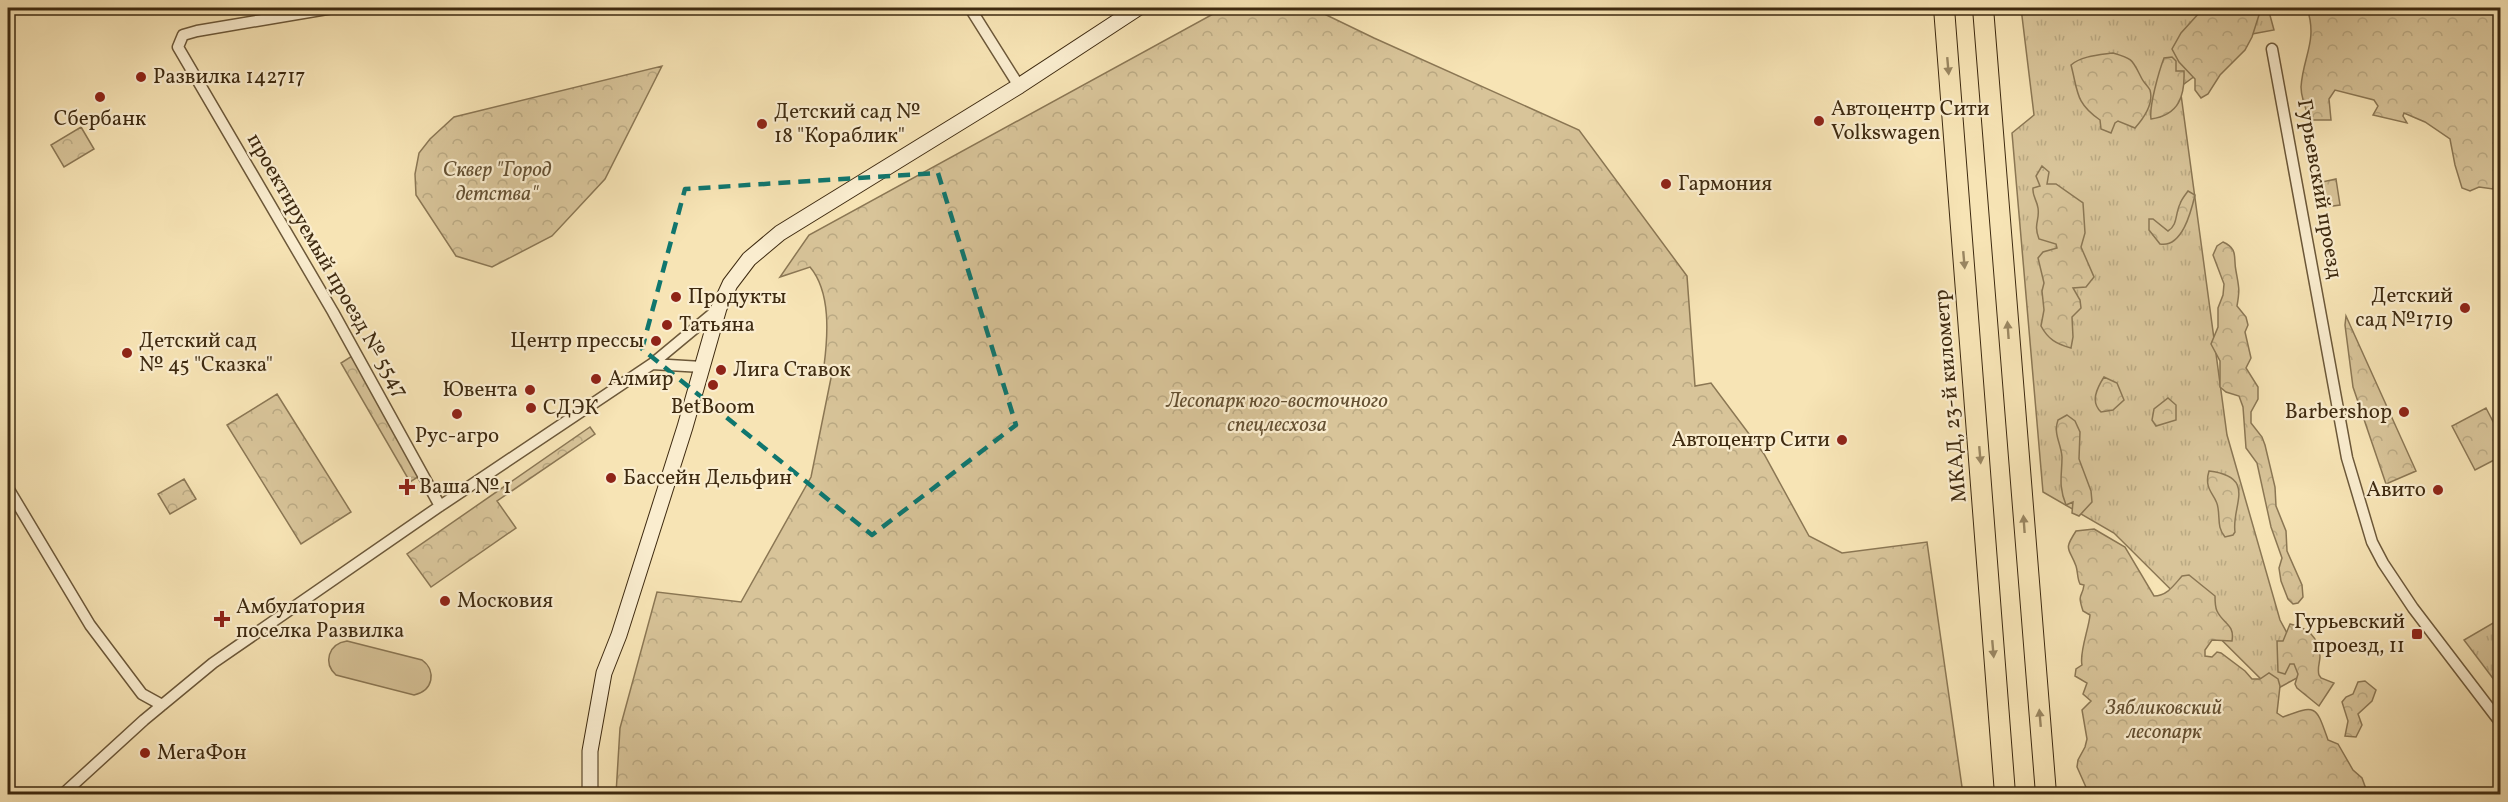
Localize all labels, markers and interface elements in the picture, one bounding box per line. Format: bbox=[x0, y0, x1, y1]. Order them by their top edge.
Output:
one-way arrow bbox=[1944, 56, 1953, 75]
place label: Развилка 142717 bbox=[153, 63, 305, 92]
marker: Развилка 142717 bbox=[134, 70, 148, 84]
marker: Сбербанк bbox=[93, 90, 107, 104]
place label: Автоцентр Сити Volkswagen bbox=[1831, 95, 1990, 148]
street label: Гурьевский проезд bbox=[2289, 97, 2349, 281]
place label: Детский сад № 18 "Кораблик" bbox=[774, 98, 920, 151]
place label: Сбербанк bbox=[54, 105, 146, 134]
marker: Автоцентр Сити Volkswagen bbox=[1812, 114, 1826, 128]
marker: Детский сад № 18 "Кораблик" bbox=[755, 117, 769, 131]
street label: проектируемый проезд № 5547 bbox=[239, 128, 415, 404]
park label: Сквер "Город детства" bbox=[443, 156, 552, 209]
place label: Гармония bbox=[1678, 170, 1772, 199]
marker: Гармония bbox=[1659, 177, 1673, 191]
one-way arrow bbox=[1959, 251, 1969, 270]
place label: Детский сад №1719 bbox=[2355, 282, 2453, 335]
place label: Продукты bbox=[688, 283, 787, 312]
street label: МКАД, 23-й километр bbox=[1927, 288, 1975, 504]
marker: Продукты bbox=[669, 290, 683, 304]
marker: Детский сад №1719 bbox=[2458, 301, 2472, 315]
place label: Татьяна bbox=[679, 311, 755, 340]
marker: Татьяна bbox=[660, 318, 674, 332]
one-way arrow bbox=[2004, 320, 2013, 339]
place label: Детский сад № 45 "Сказка" bbox=[139, 327, 273, 380]
place label: Центр прессы bbox=[510, 327, 644, 356]
marker: Центр прессы bbox=[649, 334, 663, 348]
marker: Детский сад № 45 "Сказка" bbox=[120, 346, 134, 360]
place label: Лига Ставок bbox=[733, 356, 851, 385]
marker: Лига Ставок bbox=[714, 363, 728, 377]
place label: Алмир bbox=[608, 365, 673, 394]
marker: Алмир bbox=[589, 372, 603, 386]
place label: Ювента bbox=[442, 376, 518, 405]
marker: BetBoom bbox=[706, 378, 720, 392]
marker: Ювента bbox=[523, 383, 537, 397]
park label: Лесопарк юго-восточного спецлесхоза bbox=[1165, 387, 1388, 440]
place label: BetBoom bbox=[671, 393, 755, 422]
place label: СДЭК bbox=[543, 394, 599, 423]
place label: Barbershop bbox=[2285, 398, 2392, 427]
marker: СДЭК bbox=[524, 401, 538, 415]
marker: Barbershop bbox=[2397, 405, 2411, 419]
marker: Рус-агро bbox=[450, 407, 464, 421]
place label: Рус-агро bbox=[415, 422, 499, 451]
place label: Автоцентр Сити bbox=[1671, 426, 1830, 455]
marker: Автоцентр Сити bbox=[1835, 433, 1849, 447]
one-way arrow bbox=[1975, 445, 1984, 464]
place label: Бассейн Дельфин bbox=[623, 464, 792, 493]
marker: Бассейн Дельфин bbox=[604, 471, 618, 485]
place label: Ваша № 1 bbox=[419, 473, 512, 502]
place label: Авито bbox=[2366, 476, 2426, 505]
marker: Ваша № 1 bbox=[400, 480, 414, 494]
marker: Авито bbox=[2431, 483, 2445, 497]
one-way arrow bbox=[2019, 514, 2028, 533]
place label: Московия bbox=[457, 587, 553, 616]
place label: Амбулатория поселка Развилка bbox=[236, 593, 404, 646]
marker: Московия bbox=[438, 594, 452, 608]
place label: Гурьевский проезд, 11 bbox=[2294, 608, 2405, 661]
marker: Амбулатория поселка Развилка bbox=[213, 610, 231, 628]
marker: Гурьевский проезд, 11 bbox=[2410, 627, 2424, 641]
one-way arrow bbox=[1988, 640, 1998, 659]
park label: Зябликовский лесопарк bbox=[2105, 694, 2222, 747]
one-way arrow bbox=[2035, 709, 2044, 728]
place label: МегаФон bbox=[157, 739, 247, 768]
marker: МегаФон bbox=[138, 746, 152, 760]

